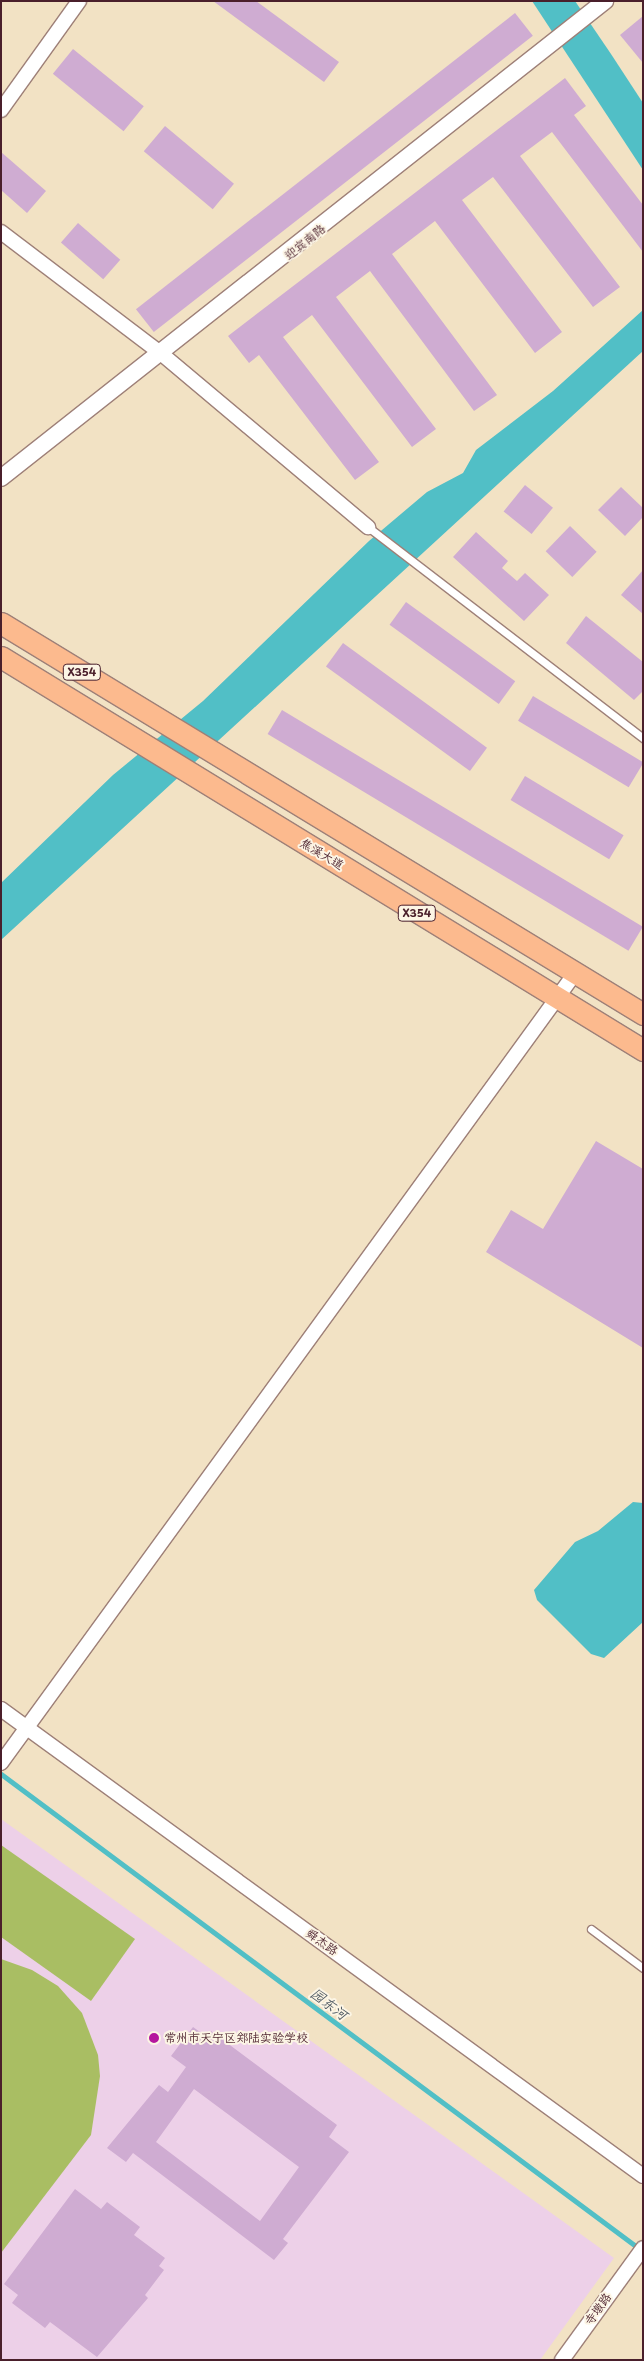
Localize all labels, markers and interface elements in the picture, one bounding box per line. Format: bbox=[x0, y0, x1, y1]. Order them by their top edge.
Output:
street label: 迎宾南路 bbox=[282, 221, 328, 263]
road number: X354 bbox=[62, 664, 102, 680]
street label: 焦溪大道 bbox=[298, 835, 346, 873]
road number: X354 bbox=[397, 904, 437, 921]
street label: 舜杰路 bbox=[303, 1926, 341, 1958]
water label: 园东河 bbox=[307, 1985, 351, 2023]
place label: 常州市天宁区郑陆实验学校 bbox=[164, 2031, 308, 2045]
marker: 常州市天宁区郑陆实验学校 bbox=[148, 2032, 160, 2044]
street label: 寺墩路 bbox=[582, 2290, 614, 2328]

